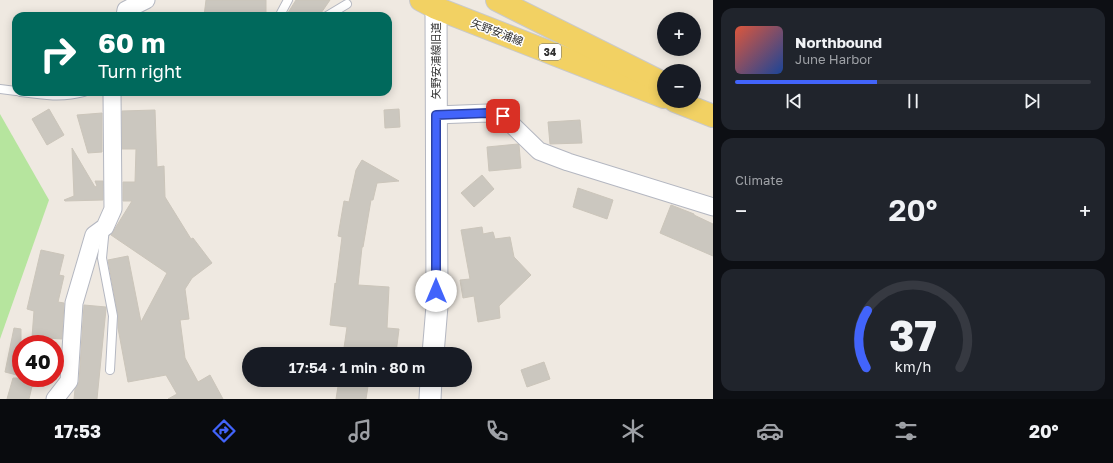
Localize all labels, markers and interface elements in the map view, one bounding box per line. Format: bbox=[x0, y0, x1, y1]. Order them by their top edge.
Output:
map controls bbox=[657, 12, 701, 108]
button: + bbox=[657, 12, 701, 56]
street label: 矢野安浦線 bbox=[469, 16, 525, 47]
street label: 矢野安浦線旧道 bbox=[429, 23, 442, 100]
text: 60 m bbox=[98, 26, 165, 59]
icon: right bbox=[32, 28, 84, 80]
text: Northbound bbox=[795, 33, 882, 51]
road number: 34 bbox=[539, 44, 561, 60]
text: June Harbor bbox=[795, 51, 872, 67]
text: Turn right bbox=[98, 60, 182, 82]
button: − bbox=[657, 64, 701, 108]
icon: previous bbox=[783, 90, 805, 112]
icon: pause bbox=[902, 90, 924, 112]
icon: next bbox=[1021, 90, 1043, 112]
pin bbox=[486, 99, 520, 133]
icon: arrive bbox=[492, 105, 514, 127]
text: Climate bbox=[735, 172, 783, 188]
text: 20° bbox=[889, 192, 937, 228]
text: − bbox=[735, 197, 747, 224]
text: + bbox=[1079, 197, 1091, 224]
position arrow bbox=[415, 270, 457, 312]
text: 37 bbox=[889, 310, 937, 360]
speed limit sign: 40 bbox=[12, 335, 64, 387]
text: km/h bbox=[895, 357, 931, 374]
text: 17:54 · 1 min · 80 m bbox=[289, 358, 425, 376]
icon: directions bbox=[210, 417, 238, 445]
icon: music bbox=[346, 417, 374, 445]
icon: phone bbox=[483, 417, 511, 445]
icon: climate bbox=[619, 417, 647, 445]
icon: car bbox=[756, 417, 784, 445]
icon: filters bbox=[892, 417, 920, 445]
text: 17:53 bbox=[54, 420, 101, 442]
text: 20° bbox=[1029, 420, 1059, 442]

